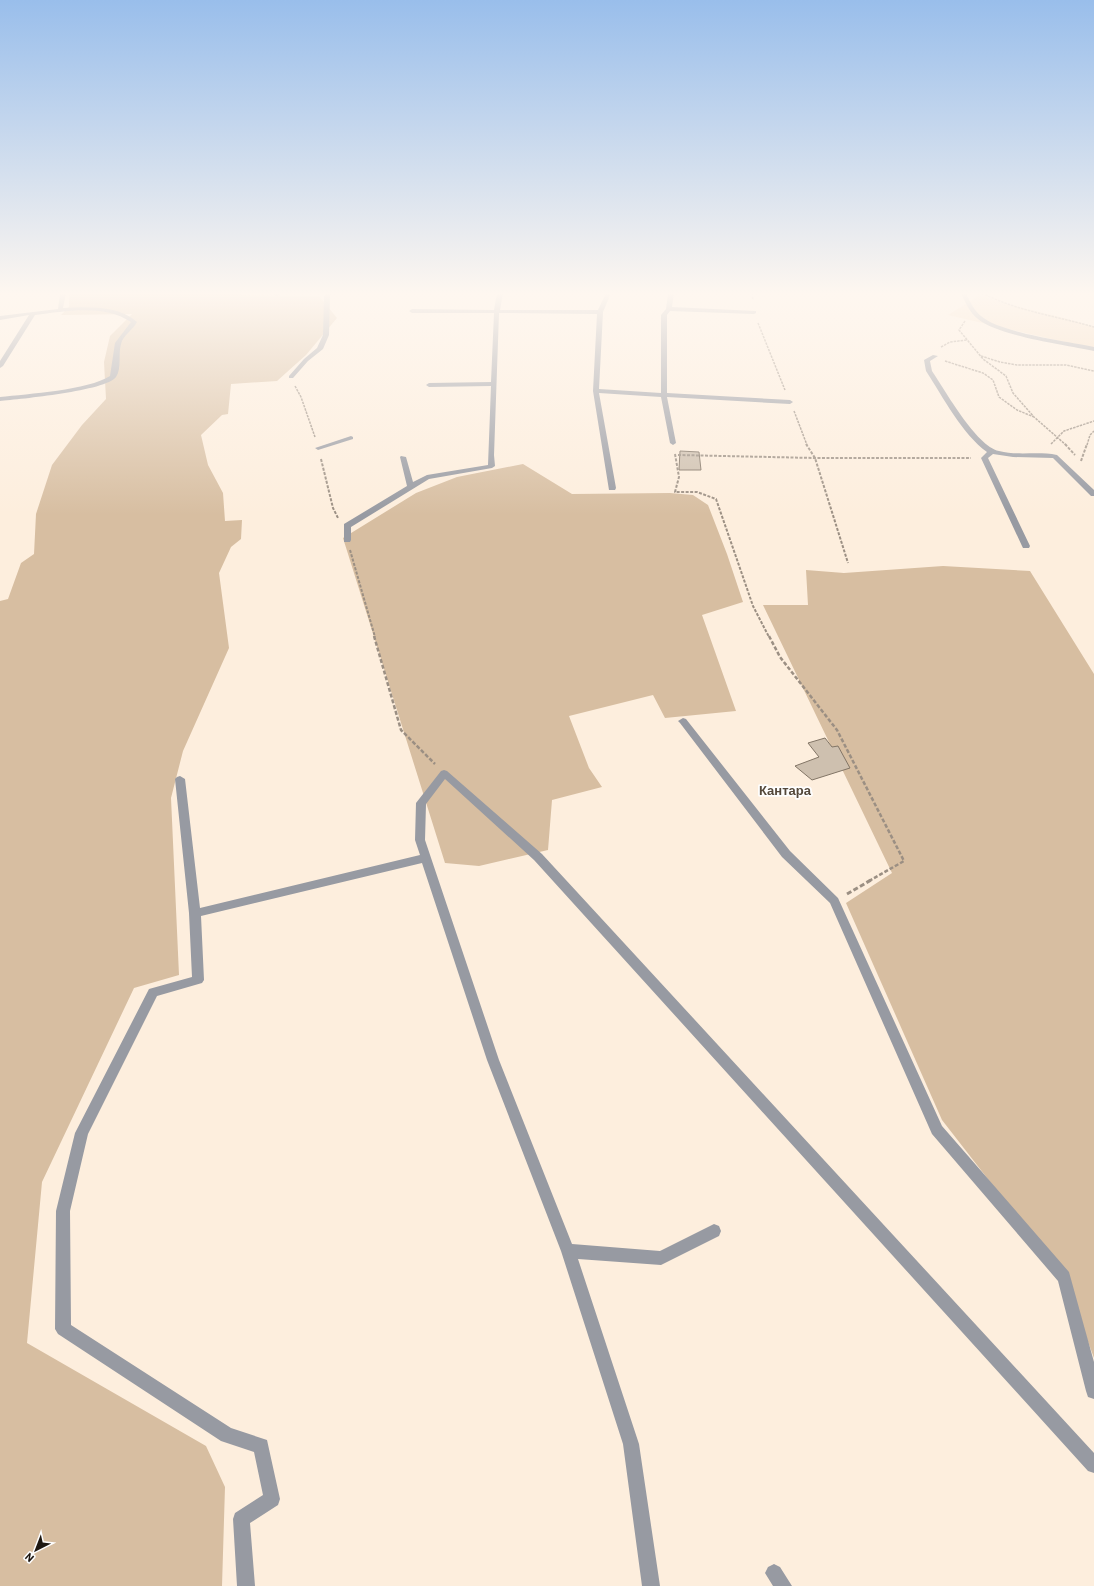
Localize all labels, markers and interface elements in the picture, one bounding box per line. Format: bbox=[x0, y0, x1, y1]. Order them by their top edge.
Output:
district label: Кантара bbox=[759, 782, 812, 798]
north arrow bbox=[16, 1530, 56, 1570]
text: N bbox=[22, 1551, 36, 1565]

